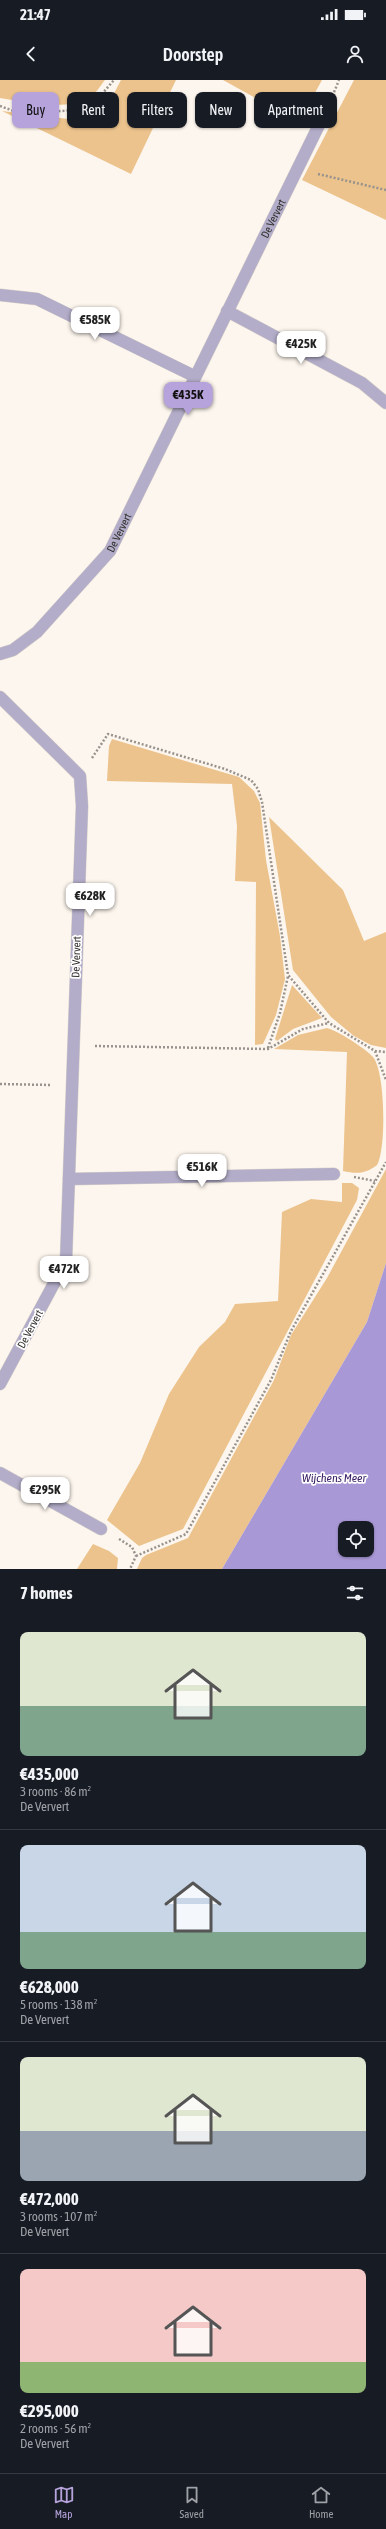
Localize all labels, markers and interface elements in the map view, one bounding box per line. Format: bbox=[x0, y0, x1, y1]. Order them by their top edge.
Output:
text: 21:47 bbox=[20, 6, 51, 23]
icon: back bbox=[20, 43, 42, 65]
icon: person bbox=[344, 43, 366, 65]
text: Doorstep bbox=[163, 44, 223, 65]
chip: Buy bbox=[12, 92, 59, 128]
chip: Rent bbox=[67, 92, 119, 128]
chip: Filters bbox=[127, 92, 187, 128]
chip: New bbox=[195, 92, 246, 128]
chip: Apartment bbox=[254, 92, 337, 128]
street label: De Ververt bbox=[259, 197, 288, 240]
pin: €585K bbox=[67, 307, 123, 341]
text: €585K bbox=[80, 312, 110, 327]
pin: €425K bbox=[273, 331, 329, 365]
text: €425K bbox=[286, 336, 316, 351]
pin: €435K bbox=[160, 382, 216, 416]
text: €435K bbox=[173, 387, 203, 402]
street label: De Ververt bbox=[104, 511, 134, 554]
pin: €628K bbox=[62, 883, 118, 917]
text: €628K bbox=[75, 888, 105, 903]
street label: De Ververt bbox=[69, 936, 83, 978]
pin: €516K bbox=[174, 1154, 230, 1188]
text: €516K bbox=[187, 1159, 217, 1174]
pin: €472K bbox=[36, 1256, 92, 1290]
text: €472K bbox=[49, 1261, 79, 1276]
street label: De Ververt bbox=[15, 1308, 45, 1350]
water label: Wijchens Meer bbox=[302, 1471, 366, 1485]
pin: €295K bbox=[17, 1477, 73, 1511]
text: €295K bbox=[30, 1482, 60, 1497]
map controls bbox=[338, 1521, 374, 1557]
button: locate bbox=[338, 1521, 374, 1557]
icon: filters bbox=[344, 1582, 366, 1604]
text: 7 homes bbox=[20, 1583, 73, 1603]
icon: home bbox=[157, 1658, 229, 1730]
text: €435,000 bbox=[20, 1764, 79, 1784]
text: 3 rooms · 86 m² bbox=[20, 1784, 91, 1799]
text: De Ververt bbox=[20, 1799, 69, 1814]
icon: home bbox=[157, 1871, 229, 1943]
text: €628,000 bbox=[20, 1977, 79, 1997]
text: 5 rooms · 138 m² bbox=[20, 1997, 97, 2012]
text: De Ververt bbox=[20, 2012, 69, 2027]
icon: home bbox=[157, 2083, 229, 2155]
text: €472,000 bbox=[20, 2189, 79, 2209]
text: 3 rooms · 107 m² bbox=[20, 2209, 97, 2224]
text: De Ververt bbox=[20, 2224, 69, 2239]
icon: home bbox=[157, 2295, 229, 2367]
text: €295,000 bbox=[20, 2401, 79, 2421]
text: 2 rooms · 56 m² bbox=[20, 2421, 91, 2436]
text: De Ververt bbox=[20, 2436, 69, 2451]
tab: Map bbox=[53, 2484, 75, 2520]
tab: Saved bbox=[180, 2484, 204, 2520]
tab: Home bbox=[309, 2484, 333, 2520]

